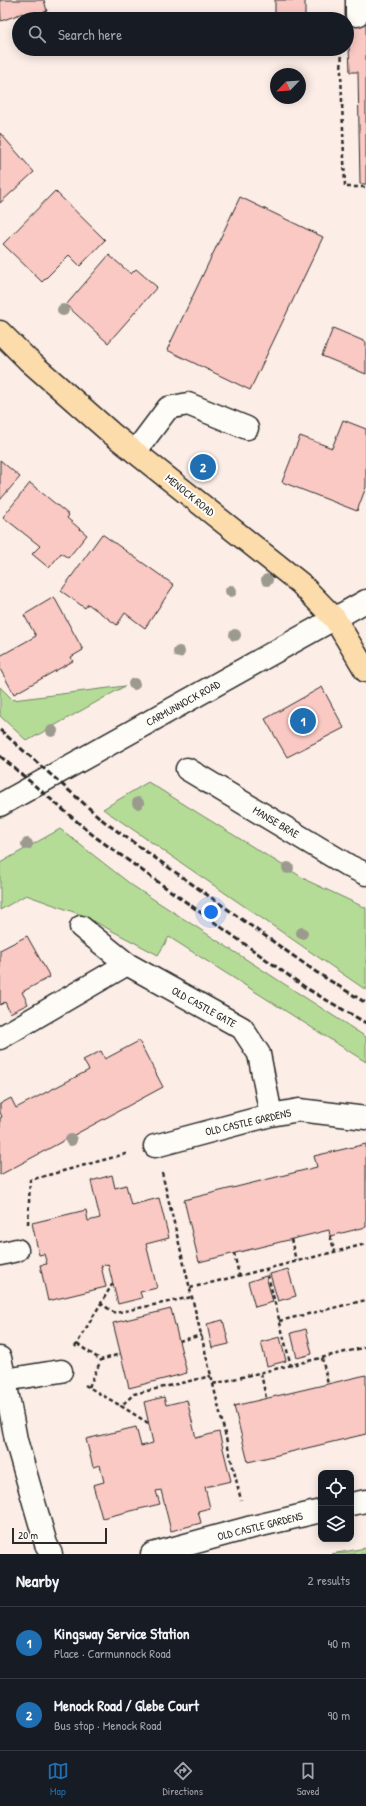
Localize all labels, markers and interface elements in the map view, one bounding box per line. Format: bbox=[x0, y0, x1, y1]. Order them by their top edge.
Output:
search box bbox=[12, 12, 354, 56]
icon: search bbox=[26, 23, 48, 45]
text: Search here bbox=[58, 24, 122, 45]
north arrow bbox=[270, 68, 306, 104]
pin: 2 bbox=[190, 452, 216, 482]
street label: MENOCK ROAD bbox=[163, 471, 218, 520]
street label: CARMUNNOCK ROAD bbox=[143, 676, 223, 729]
pin: 1 bbox=[290, 706, 316, 736]
street label: MANSE BRAE bbox=[251, 803, 302, 841]
your location bbox=[201, 902, 221, 922]
street label: OLD CASTLE GATE bbox=[169, 983, 239, 1031]
street label: OLD CASTLE GARDENS bbox=[204, 1105, 292, 1139]
map controls bbox=[318, 1470, 354, 1542]
button: locate bbox=[318, 1470, 354, 1506]
button: layers bbox=[318, 1506, 354, 1542]
street label: OLD CASTLE GARDENS bbox=[216, 1509, 304, 1543]
scale bar bbox=[12, 1526, 107, 1545]
text: 20 m bbox=[18, 1528, 38, 1542]
text: Nearby bbox=[16, 1569, 59, 1592]
text: 2 results bbox=[308, 1571, 350, 1589]
text: Kingsway Service Station bbox=[54, 1623, 190, 1644]
text: 1 bbox=[27, 1634, 31, 1652]
text: 40 m bbox=[327, 1634, 350, 1652]
text: Place · Carmunnock Road bbox=[54, 1644, 171, 1662]
text: Menock Road / Glebe Court bbox=[54, 1695, 199, 1716]
text: 2 bbox=[26, 1706, 32, 1724]
text: 90 m bbox=[328, 1706, 350, 1724]
text: Bus stop · Menock Road bbox=[54, 1716, 161, 1734]
tab: Map bbox=[47, 1760, 69, 1798]
tab: Directions bbox=[163, 1760, 203, 1798]
tab: Saved bbox=[297, 1760, 319, 1798]

